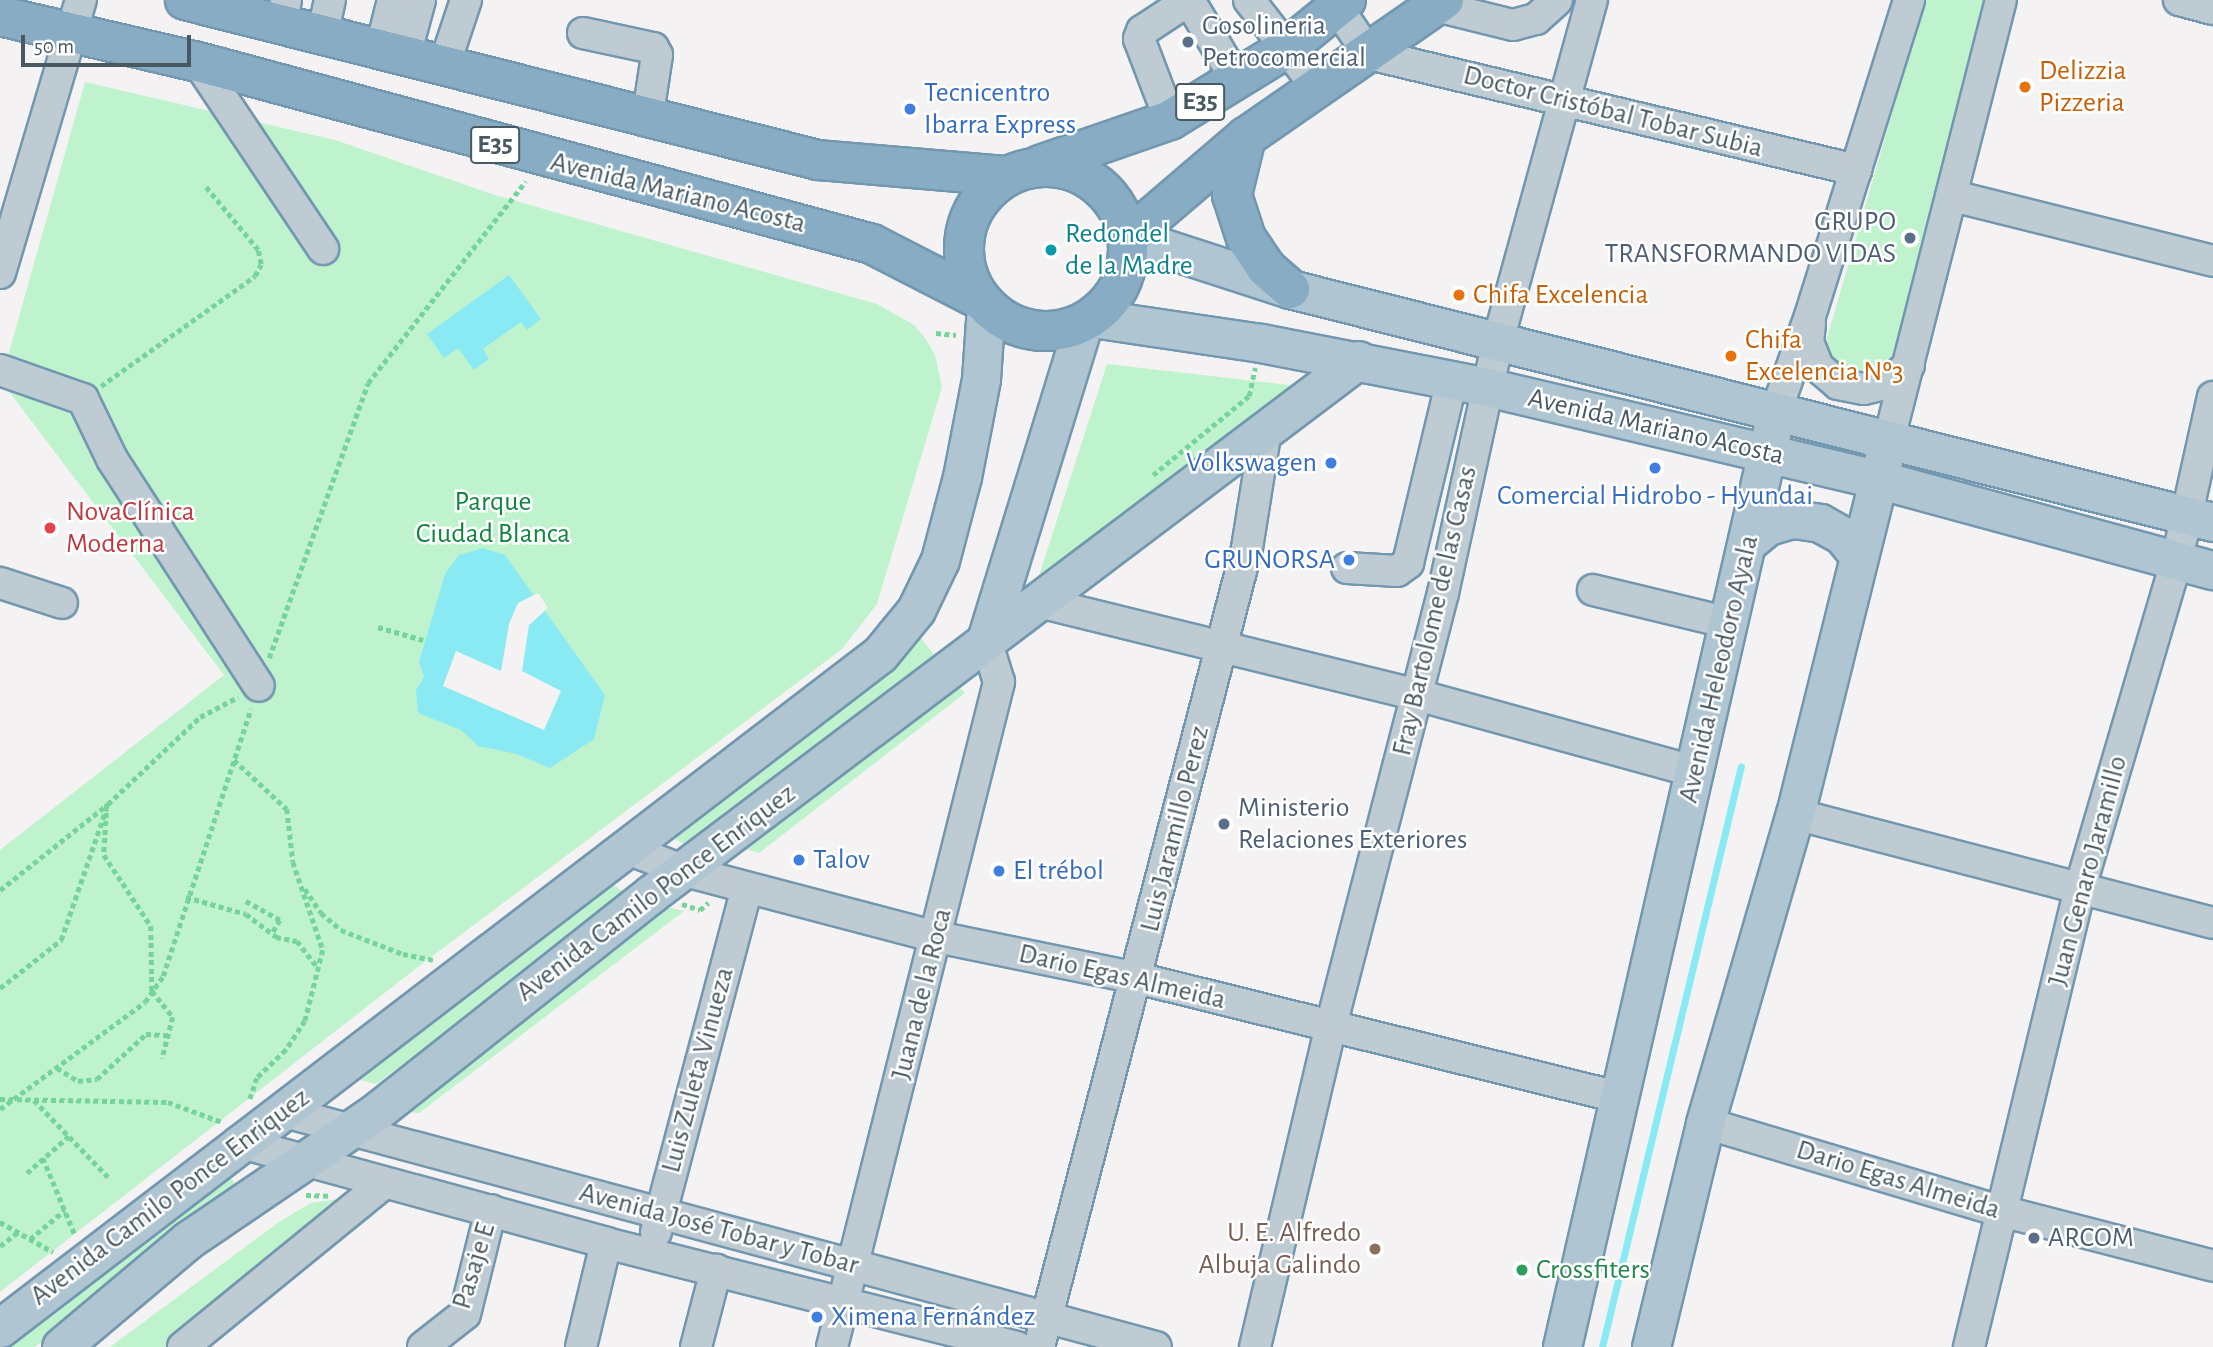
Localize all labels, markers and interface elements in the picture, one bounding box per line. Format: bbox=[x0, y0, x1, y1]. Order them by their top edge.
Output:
place label: Gosolineria Petrocomercial bbox=[1202, 9, 1366, 75]
scale bar bbox=[24, 21, 194, 65]
marker: Gosolineria Petrocomercial bbox=[1180, 34, 1196, 50]
text: 50 m bbox=[34, 36, 74, 57]
place label: Delizzia Pizzeria bbox=[2039, 54, 2126, 120]
street label: Doctor Cristóbal Tobar Subia bbox=[1460, 58, 1766, 166]
place label: Tecnicentro Ibarra Express bbox=[924, 76, 1076, 142]
marker: Delizzia Pizzeria bbox=[2017, 79, 2033, 95]
road number: E35 bbox=[1174, 80, 1226, 124]
marker: Tecnicentro Ibarra Express bbox=[902, 101, 918, 117]
road number: E35 bbox=[469, 122, 521, 168]
street label: Avenida Mariano Acosta bbox=[547, 145, 809, 241]
place label: GRUPO TRANSFORMANDO VIDAS bbox=[1604, 205, 1896, 271]
place label: Redondel de la Madre bbox=[1065, 217, 1193, 283]
marker: GRUPO TRANSFORMANDO VIDAS bbox=[1902, 230, 1918, 246]
marker: Redondel de la Madre bbox=[1043, 242, 1059, 258]
place label: Chifa Excelencia bbox=[1473, 278, 1648, 312]
marker: Chifa Excelencia bbox=[1451, 287, 1467, 303]
place label: Chifa Excelencia Nº3 bbox=[1745, 323, 1903, 389]
marker: Chifa Excelencia Nº3 bbox=[1723, 348, 1739, 364]
street label: Avenida Mariano Acosta bbox=[1525, 381, 1787, 473]
place label: Volkswagen bbox=[1186, 446, 1317, 480]
marker: Volkswagen bbox=[1323, 455, 1339, 471]
marker: Comercial Hidrobo - Hyundai bbox=[1647, 460, 1663, 476]
street label: Fray Bartolome de las Casas bbox=[1385, 463, 1485, 759]
place label: Comercial Hidrobo - Hyundai bbox=[1497, 479, 1813, 513]
park label: Parque Ciudad Blanca bbox=[416, 485, 570, 551]
place label: NovaClínica Moderna bbox=[66, 495, 195, 561]
marker: NovaClínica Moderna bbox=[40, 518, 60, 538]
street label: Avenida Heleodoro Ayala bbox=[1672, 532, 1766, 806]
place label: GRUNORSA bbox=[1204, 543, 1335, 577]
marker: GRUNORSA bbox=[1341, 552, 1357, 568]
street label: Luis Jaramillo Perez bbox=[1133, 723, 1217, 935]
street label: Juan Genaro Jaramillo bbox=[2041, 752, 2135, 990]
street label: Avenida Camilo Ponce Enriquez bbox=[510, 777, 802, 1009]
place label: Ministerio Relaciones Exteriores bbox=[1238, 791, 1467, 857]
marker: Ministerio Relaciones Exteriores bbox=[1216, 816, 1232, 832]
place label: Talov bbox=[813, 843, 870, 877]
marker: Talov bbox=[791, 852, 807, 868]
place label: El trébol bbox=[1013, 854, 1104, 888]
marker: El trébol bbox=[991, 863, 1007, 879]
street label: Juana de la Roca bbox=[884, 905, 960, 1083]
street label: Dario Egas Almeida bbox=[1015, 937, 1229, 1017]
street label: Luis Zuleta Vinueza bbox=[654, 964, 742, 1176]
street label: Avenida Camilo Ponce Enriquez bbox=[24, 1081, 316, 1313]
street label: Dario Egas Almeida bbox=[1792, 1133, 2004, 1227]
street label: Avenida José Tobar y Tobar bbox=[576, 1176, 862, 1282]
place label: U. E. Alfredo Albuja Galindo bbox=[1198, 1216, 1361, 1282]
street label: Pasaje E bbox=[445, 1219, 503, 1313]
place label: ARCOM bbox=[2048, 1221, 2134, 1255]
marker: ARCOM bbox=[2026, 1230, 2042, 1246]
marker: U. E. Alfredo Albuja Galindo bbox=[1367, 1241, 1383, 1257]
place label: Crossfiters bbox=[1536, 1253, 1650, 1287]
marker: Crossfiters bbox=[1514, 1262, 1530, 1278]
place label: Ximena Fernández bbox=[831, 1300, 1035, 1334]
marker: Ximena Fernández bbox=[809, 1309, 825, 1325]

